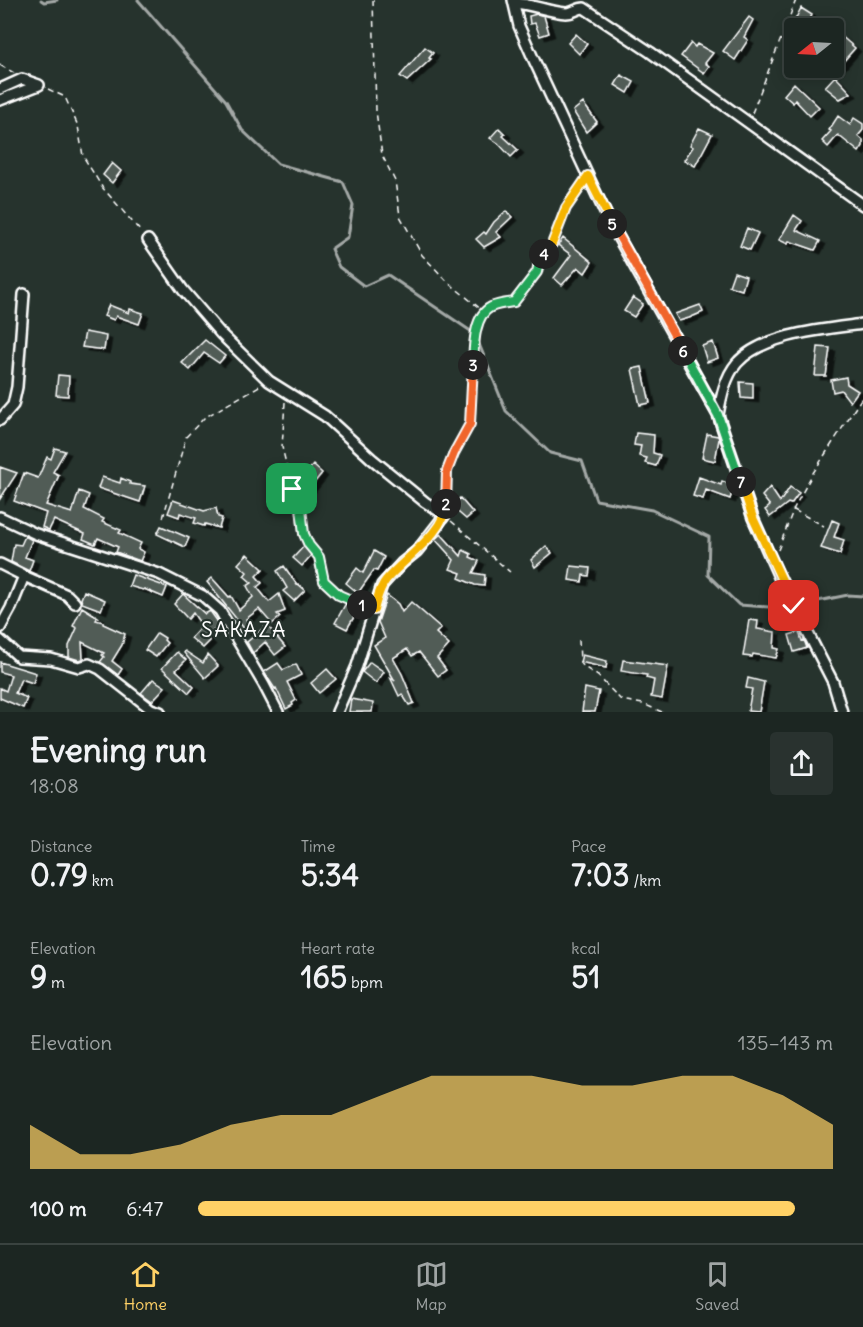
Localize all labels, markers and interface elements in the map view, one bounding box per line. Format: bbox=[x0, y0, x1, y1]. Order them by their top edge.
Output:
north arrow bbox=[784, 18, 844, 78]
map controls bbox=[784, 18, 844, 78]
pin: 5 bbox=[597, 209, 627, 239]
text: 5 bbox=[607, 214, 617, 234]
pin: 4 bbox=[529, 239, 559, 269]
text: 4 bbox=[539, 244, 549, 264]
pin: 6 bbox=[668, 336, 698, 366]
text: 6 bbox=[678, 341, 688, 361]
pin: 3 bbox=[458, 350, 488, 380]
text: 3 bbox=[468, 355, 478, 375]
pin bbox=[266, 463, 317, 514]
pin: 7 bbox=[726, 467, 756, 497]
icon: arrive bbox=[275, 472, 308, 505]
text: 7 bbox=[737, 472, 745, 492]
pin: 2 bbox=[431, 489, 461, 519]
text: 2 bbox=[442, 494, 450, 514]
pin bbox=[768, 580, 819, 631]
icon: check bbox=[777, 589, 810, 622]
pin: 1 bbox=[347, 590, 377, 620]
text: 1 bbox=[359, 595, 365, 615]
district label: SAKAZA bbox=[201, 616, 287, 643]
text: Evening run bbox=[30, 729, 206, 771]
button: share bbox=[770, 732, 833, 795]
text: 18:08 bbox=[30, 773, 79, 798]
text: Distance bbox=[30, 836, 92, 856]
text: Time bbox=[301, 836, 335, 856]
text: Pace bbox=[571, 836, 606, 856]
text: 0.79 bbox=[30, 856, 88, 894]
text: 5:34 bbox=[301, 856, 359, 894]
text: 7:03 bbox=[571, 856, 630, 894]
text: km bbox=[88, 870, 114, 890]
text: /km bbox=[630, 870, 661, 890]
text: Elevation bbox=[30, 938, 96, 958]
text: Heart rate bbox=[301, 938, 375, 958]
text: kcal bbox=[571, 938, 600, 958]
text: 9 bbox=[30, 958, 47, 996]
text: 165 bbox=[301, 958, 347, 996]
text: 51 bbox=[571, 958, 601, 996]
text: m bbox=[47, 972, 65, 992]
text: bpm bbox=[347, 972, 383, 992]
text: Elevation bbox=[30, 1030, 112, 1055]
text: 135–143 m bbox=[738, 1030, 833, 1055]
text: 100 m bbox=[30, 1196, 87, 1221]
text: 6:47 bbox=[126, 1196, 163, 1221]
tab: Home bbox=[124, 1258, 167, 1314]
tab: Map bbox=[415, 1258, 448, 1314]
tab: Saved bbox=[695, 1258, 739, 1314]

